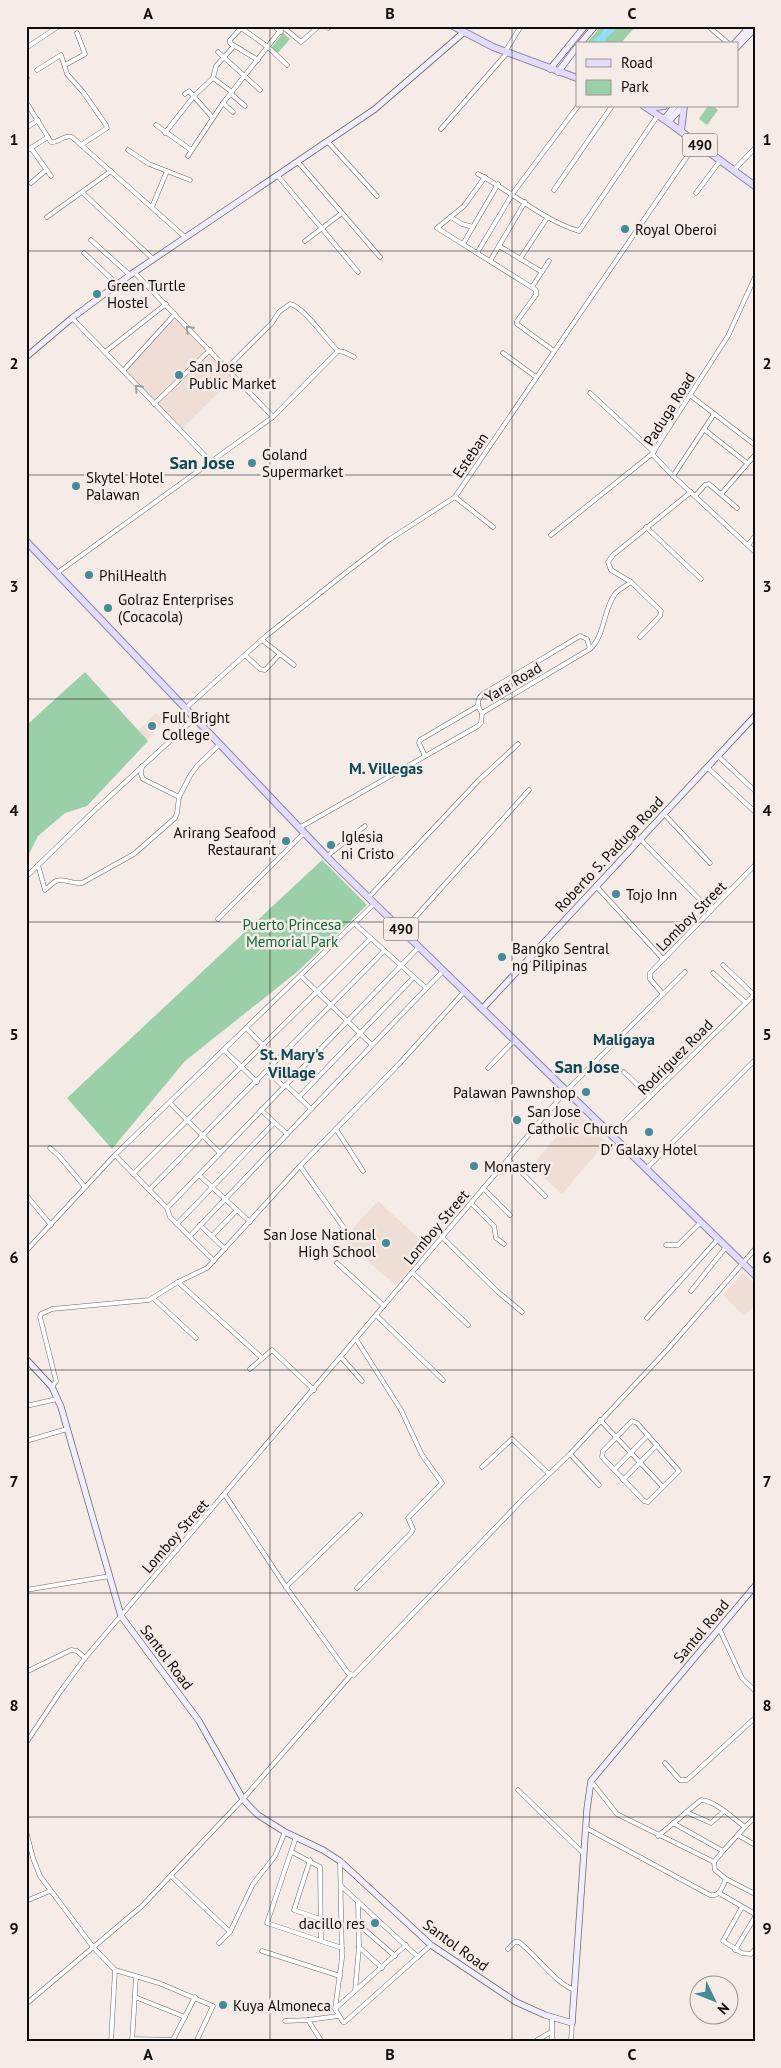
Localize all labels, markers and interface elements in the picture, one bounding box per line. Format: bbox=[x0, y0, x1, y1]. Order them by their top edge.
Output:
text: A bbox=[143, 3, 153, 23]
text: B bbox=[385, 3, 395, 23]
text: C bbox=[628, 3, 637, 23]
legend bbox=[576, 42, 738, 108]
text: Road bbox=[621, 53, 653, 72]
text: Park bbox=[621, 77, 649, 96]
text: 1 bbox=[9, 129, 19, 149]
text: 1 bbox=[762, 129, 772, 149]
road number: 490 bbox=[682, 134, 718, 156]
place label: Royal Oberoi bbox=[635, 220, 717, 239]
marker: Royal Oberoi bbox=[619, 223, 631, 235]
place label: Green Turtle Hostel bbox=[107, 276, 186, 312]
marker: Green Turtle Hostel bbox=[91, 288, 103, 300]
one-way arrow bbox=[186, 326, 195, 335]
text: 2 bbox=[9, 353, 19, 373]
text: 2 bbox=[762, 353, 772, 373]
place label: San Jose Public Market bbox=[189, 357, 276, 393]
marker: San Jose Public Market bbox=[173, 369, 185, 381]
street label: Paduga Road bbox=[639, 369, 699, 449]
one-way arrow bbox=[135, 384, 144, 393]
street label: Esteban bbox=[448, 429, 492, 481]
place label: Goland Supermarket bbox=[262, 445, 343, 481]
district label: San Jose bbox=[169, 451, 235, 474]
marker: Goland Supermarket bbox=[246, 457, 258, 469]
place label: Skytel Hotel Palawan bbox=[86, 468, 165, 504]
marker: Skytel Hotel Palawan bbox=[70, 480, 82, 492]
place label: PhilHealth bbox=[99, 566, 167, 585]
marker: PhilHealth bbox=[83, 569, 95, 581]
text: 3 bbox=[9, 576, 19, 596]
text: 3 bbox=[762, 576, 772, 596]
place label: Golraz Enterprises (Cocacola) bbox=[118, 590, 234, 626]
marker: Golraz Enterprises (Cocacola) bbox=[102, 602, 114, 614]
street label: Yara Road bbox=[481, 658, 545, 706]
place label: Full Bright College bbox=[162, 708, 230, 744]
marker: Full Bright College bbox=[146, 720, 158, 732]
district label: M. Villegas bbox=[349, 758, 423, 778]
street label: Roberto S. Paduga Road bbox=[550, 792, 668, 916]
text: 4 bbox=[9, 800, 19, 820]
text: 4 bbox=[762, 800, 772, 820]
place label: Arirang Seafood Restaurant bbox=[174, 823, 276, 859]
place label: Iglesia ni Cristo bbox=[341, 827, 394, 863]
marker: Arirang Seafood Restaurant bbox=[280, 835, 292, 847]
marker: Iglesia ni Cristo bbox=[325, 839, 337, 851]
street label: Lomboy Street bbox=[652, 877, 730, 955]
place label: Tojo Inn bbox=[626, 885, 677, 904]
marker: Tojo Inn bbox=[610, 888, 622, 900]
park label: Puerto Princesa Memorial Park bbox=[242, 915, 342, 951]
road number: 490 bbox=[384, 918, 418, 941]
place label: Bangko Sentral ng Pilipinas bbox=[512, 939, 610, 975]
marker: Bangko Sentral ng Pilipinas bbox=[496, 951, 508, 963]
street label: Rodriguez Road bbox=[633, 1015, 717, 1099]
text: 5 bbox=[9, 1024, 19, 1044]
text: 5 bbox=[762, 1024, 772, 1044]
district label: Maligaya bbox=[593, 1029, 655, 1049]
district label: St. Mary's Village bbox=[260, 1044, 325, 1082]
district label: San Jose bbox=[554, 1055, 620, 1078]
place label: Palawan Pawnshop bbox=[453, 1083, 576, 1102]
marker: Palawan Pawnshop bbox=[580, 1086, 592, 1098]
place label: San Jose Catholic Church bbox=[527, 1102, 628, 1138]
marker: San Jose Catholic Church bbox=[511, 1114, 523, 1126]
marker: D' Galaxy Hotel bbox=[643, 1126, 655, 1138]
place label: D' Galaxy Hotel bbox=[601, 1140, 698, 1159]
place label: Monastery bbox=[484, 1157, 551, 1176]
marker: Monastery bbox=[468, 1160, 480, 1172]
street label: Lomboy Street bbox=[399, 1186, 473, 1268]
place label: San Jose National High School bbox=[263, 1225, 377, 1261]
marker: San Jose National High School bbox=[380, 1237, 392, 1249]
text: 6 bbox=[9, 1247, 19, 1267]
text: 6 bbox=[762, 1247, 772, 1267]
text: 7 bbox=[9, 1471, 19, 1491]
text: 7 bbox=[762, 1471, 772, 1491]
street label: Lomboy Street bbox=[138, 1495, 212, 1577]
street label: Santol Road bbox=[669, 1596, 733, 1666]
street label: Santol Road bbox=[136, 1621, 198, 1693]
text: 8 bbox=[9, 1695, 19, 1715]
text: 8 bbox=[762, 1695, 772, 1715]
place label: dacillo res bbox=[299, 1914, 365, 1933]
street label: Santol Road bbox=[419, 1915, 493, 1975]
marker: dacillo res bbox=[369, 1917, 381, 1929]
text: 9 bbox=[9, 1918, 19, 1938]
text: 9 bbox=[762, 1918, 772, 1938]
north arrow bbox=[688, 1976, 738, 2026]
place label: Kuya Almoneca bbox=[233, 1996, 331, 2015]
marker: Kuya Almoneca bbox=[217, 1999, 229, 2011]
text: N bbox=[714, 1999, 733, 2018]
text: A bbox=[143, 2044, 153, 2064]
text: B bbox=[385, 2044, 395, 2064]
text: C bbox=[628, 2044, 637, 2064]

